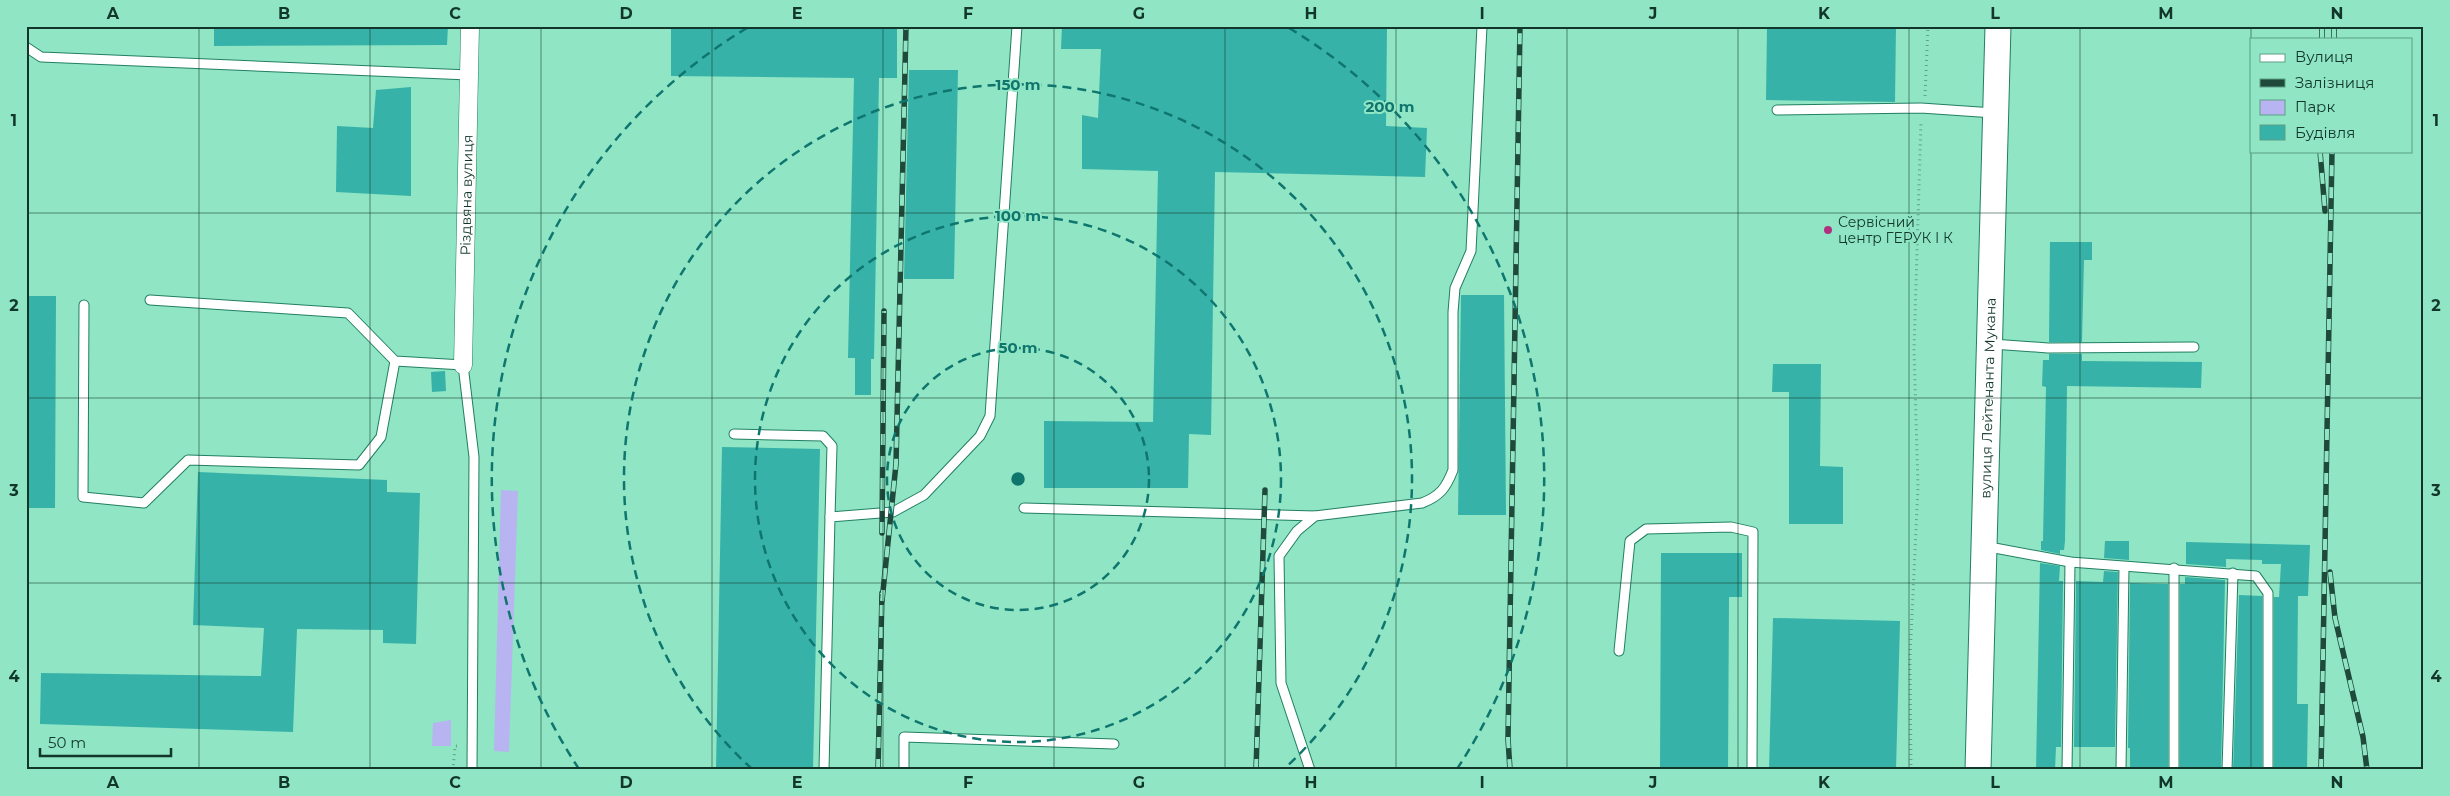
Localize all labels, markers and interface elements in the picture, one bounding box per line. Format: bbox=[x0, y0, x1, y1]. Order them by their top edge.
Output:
text: A bbox=[106, 4, 120, 23]
text: B bbox=[278, 4, 290, 23]
text: C bbox=[449, 4, 461, 23]
text: D bbox=[619, 4, 633, 23]
text: E bbox=[792, 4, 802, 23]
text: F bbox=[963, 4, 973, 23]
text: G bbox=[1133, 4, 1145, 23]
text: H bbox=[1305, 4, 1317, 23]
text: I bbox=[1479, 4, 1485, 23]
text: J bbox=[1648, 4, 1657, 23]
text: K bbox=[1818, 4, 1831, 23]
text: L bbox=[1990, 4, 2000, 23]
text: M bbox=[2158, 4, 2174, 23]
text: N bbox=[2331, 4, 2343, 23]
legend bbox=[2250, 38, 2412, 152]
text: Вулиця bbox=[2295, 47, 2353, 66]
text: Залізниця bbox=[2295, 73, 2374, 92]
text: 150 m bbox=[996, 75, 1040, 94]
text: 200 m bbox=[1365, 97, 1415, 116]
text: Парк bbox=[2295, 97, 2335, 116]
text: 1 bbox=[11, 111, 17, 130]
text: 1 bbox=[2433, 111, 2439, 130]
text: Будівля bbox=[2295, 123, 2355, 142]
street label: Різдвяна вулиця bbox=[456, 134, 477, 256]
text: 100 m bbox=[995, 206, 1041, 225]
place label: Сервісний центр ГЕРУК І К bbox=[1838, 213, 1953, 247]
marker: Сервісний центр ГЕРУК І К bbox=[1822, 224, 1834, 236]
text: 2 bbox=[9, 296, 19, 315]
text: 2 bbox=[2431, 296, 2441, 315]
street label: вулиця Лейтенанта Мукана bbox=[1976, 297, 2000, 499]
text: 50 m bbox=[998, 338, 1038, 357]
centre of rings bbox=[1009, 470, 1027, 488]
text: 3 bbox=[8, 481, 19, 500]
text: 3 bbox=[2430, 481, 2441, 500]
text: 4 bbox=[8, 667, 20, 686]
text: 4 bbox=[2430, 667, 2442, 686]
scale bar bbox=[40, 726, 171, 758]
text: 50 m bbox=[48, 733, 86, 752]
text: A bbox=[106, 773, 120, 792]
text: B bbox=[278, 773, 290, 792]
text: C bbox=[449, 773, 461, 792]
text: D bbox=[619, 773, 633, 792]
text: E bbox=[792, 773, 802, 792]
text: F bbox=[963, 773, 973, 792]
text: G bbox=[1133, 773, 1145, 792]
text: H bbox=[1305, 773, 1317, 792]
text: I bbox=[1479, 773, 1485, 792]
text: J bbox=[1648, 773, 1657, 792]
text: K bbox=[1818, 773, 1831, 792]
text: L bbox=[1990, 773, 2000, 792]
text: M bbox=[2158, 773, 2174, 792]
text: N bbox=[2331, 773, 2343, 792]

